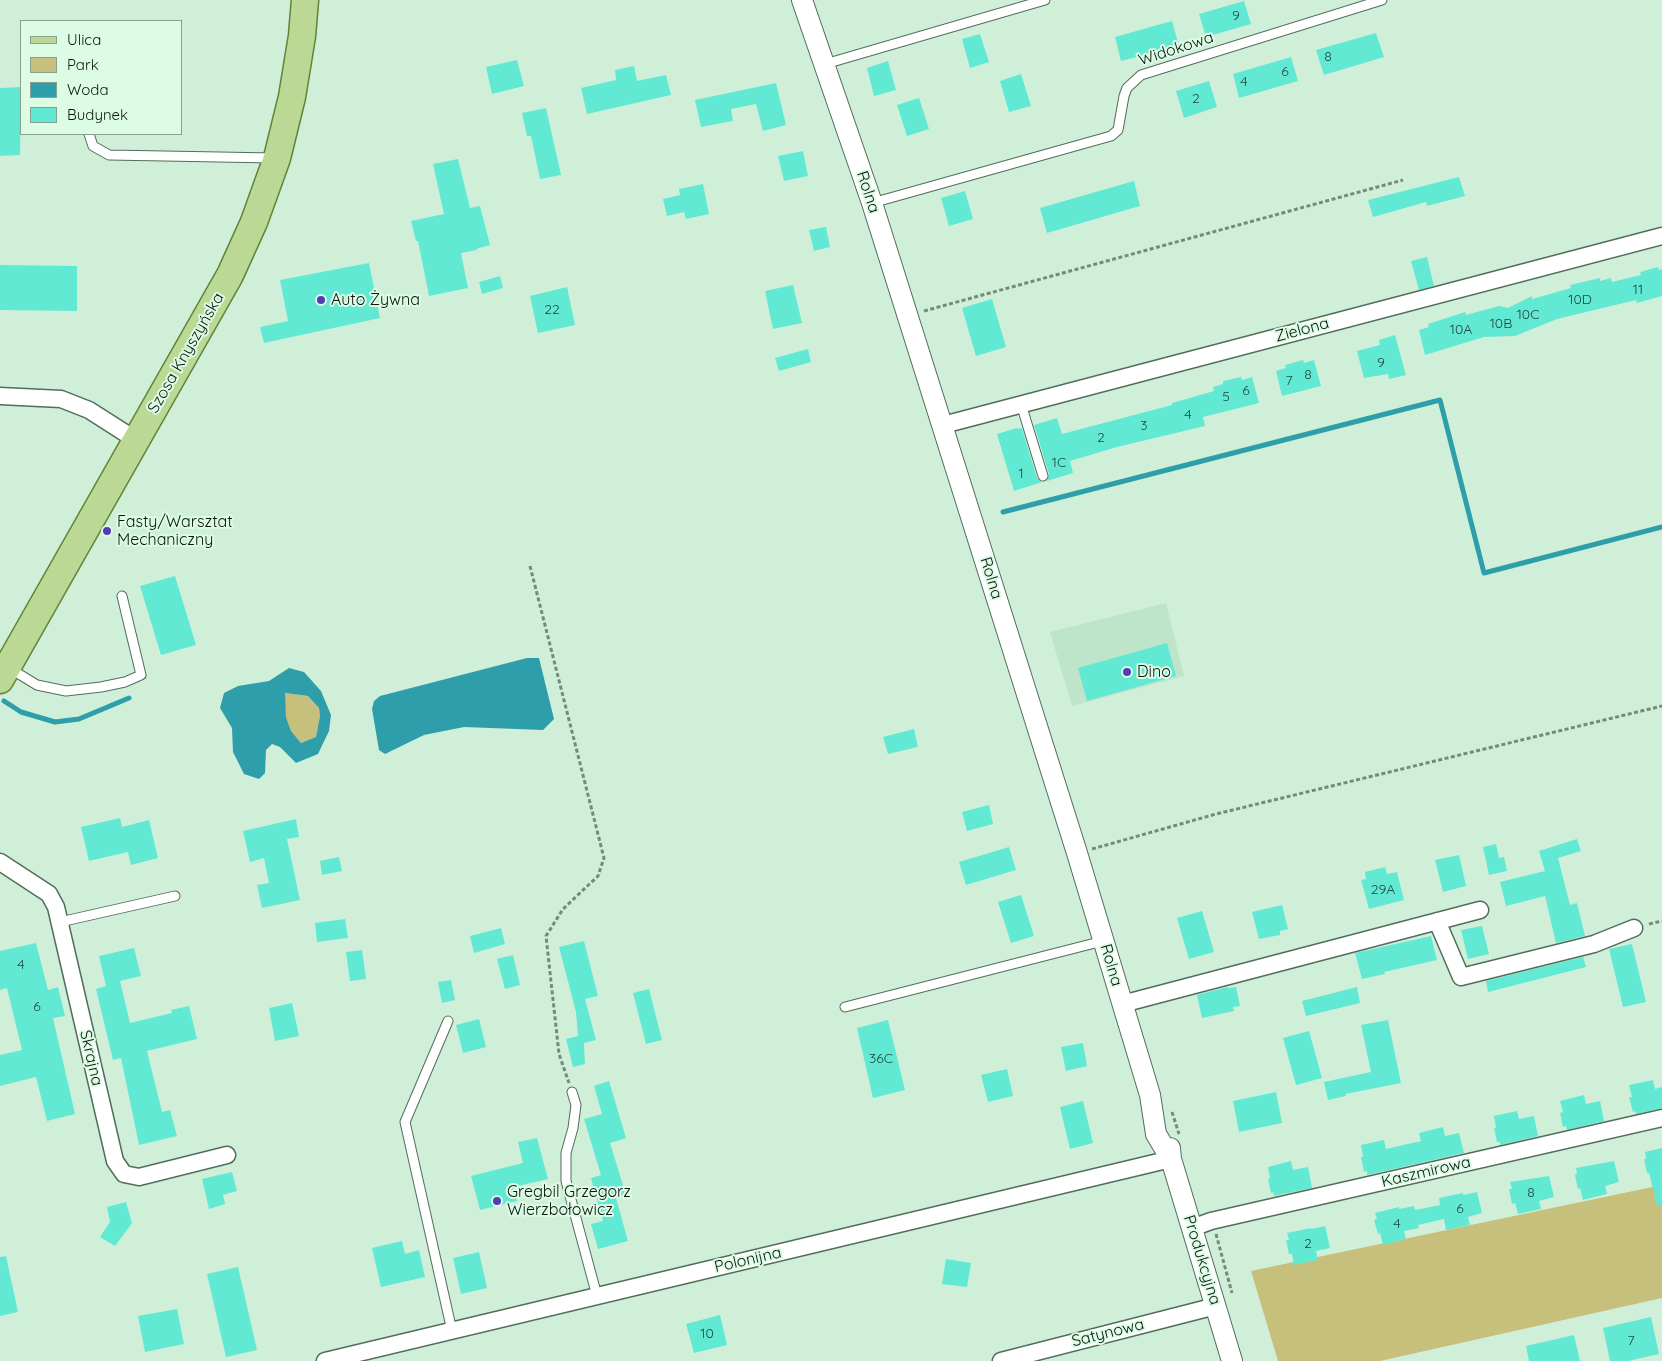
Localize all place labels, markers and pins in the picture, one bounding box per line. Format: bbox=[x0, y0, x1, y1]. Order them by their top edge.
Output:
place label: Auto Żywna bbox=[331, 290, 420, 310]
marker: Auto Żywna bbox=[315, 294, 327, 306]
place label: Fasty/Warsztat Mechaniczny bbox=[117, 512, 233, 550]
marker: Fasty/Warsztat Mechaniczny bbox=[101, 525, 113, 537]
place label: Dino bbox=[1137, 662, 1171, 682]
marker: Dino bbox=[1121, 666, 1133, 678]
place label: Gregbil Grzegorz Wierzbołowicz bbox=[507, 1182, 631, 1220]
marker: Gregbil Grzegorz Wierzbołowicz bbox=[491, 1195, 503, 1207]

